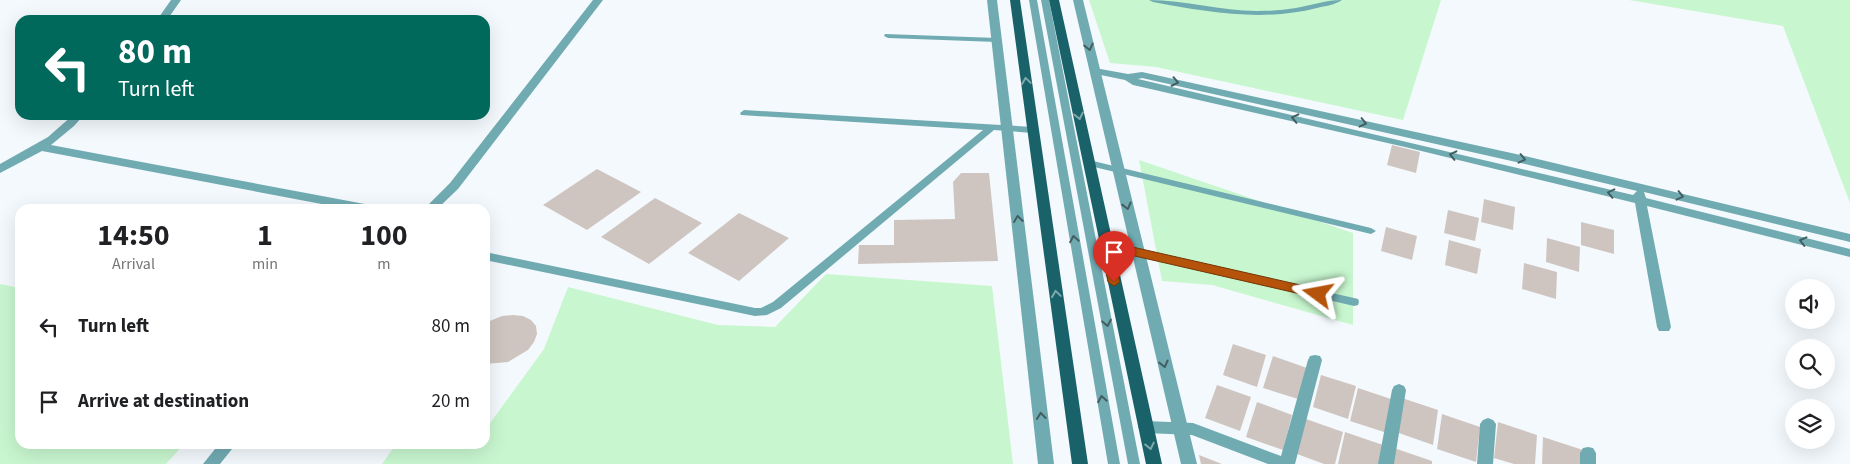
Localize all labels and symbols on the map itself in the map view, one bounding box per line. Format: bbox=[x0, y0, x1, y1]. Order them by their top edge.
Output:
one-way arrow bbox=[1083, 43, 1094, 52]
one-way arrow bbox=[1171, 76, 1180, 87]
one-way arrow bbox=[1021, 77, 1032, 85]
one-way arrow bbox=[1073, 112, 1084, 121]
one-way arrow bbox=[1290, 113, 1299, 124]
one-way arrow bbox=[1359, 117, 1368, 128]
one-way arrow bbox=[1449, 150, 1458, 161]
one-way arrow bbox=[1517, 153, 1526, 164]
one-way arrow bbox=[1607, 188, 1616, 199]
one-way arrow bbox=[1675, 190, 1684, 201]
one-way arrow bbox=[1121, 201, 1132, 210]
one-way arrow bbox=[1013, 215, 1024, 223]
pin bbox=[1093, 231, 1135, 282]
one-way arrow bbox=[1070, 234, 1080, 243]
one-way arrow bbox=[1798, 236, 1807, 247]
position arrow bbox=[1291, 267, 1343, 319]
one-way arrow bbox=[1051, 290, 1062, 298]
one-way arrow bbox=[1101, 318, 1112, 327]
one-way arrow bbox=[1158, 359, 1169, 368]
one-way arrow bbox=[1098, 394, 1108, 403]
one-way arrow bbox=[1036, 411, 1047, 419]
one-way arrow bbox=[1144, 442, 1155, 450]

